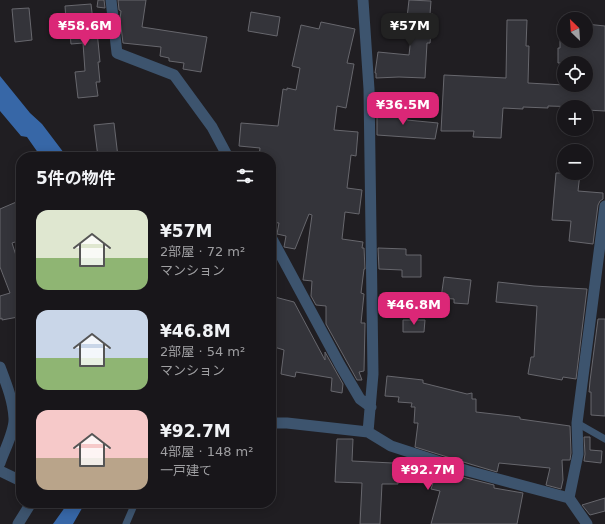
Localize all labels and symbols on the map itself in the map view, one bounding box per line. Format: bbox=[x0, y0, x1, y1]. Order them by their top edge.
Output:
north arrow bbox=[557, 12, 593, 48]
pin: ¥58.6M bbox=[52, 13, 118, 47]
pin: ¥57M bbox=[386, 13, 434, 47]
pin: ¥36.5M bbox=[370, 92, 436, 126]
pin: ¥46.8M bbox=[381, 292, 447, 326]
pin: ¥92.7M bbox=[395, 457, 461, 491]

